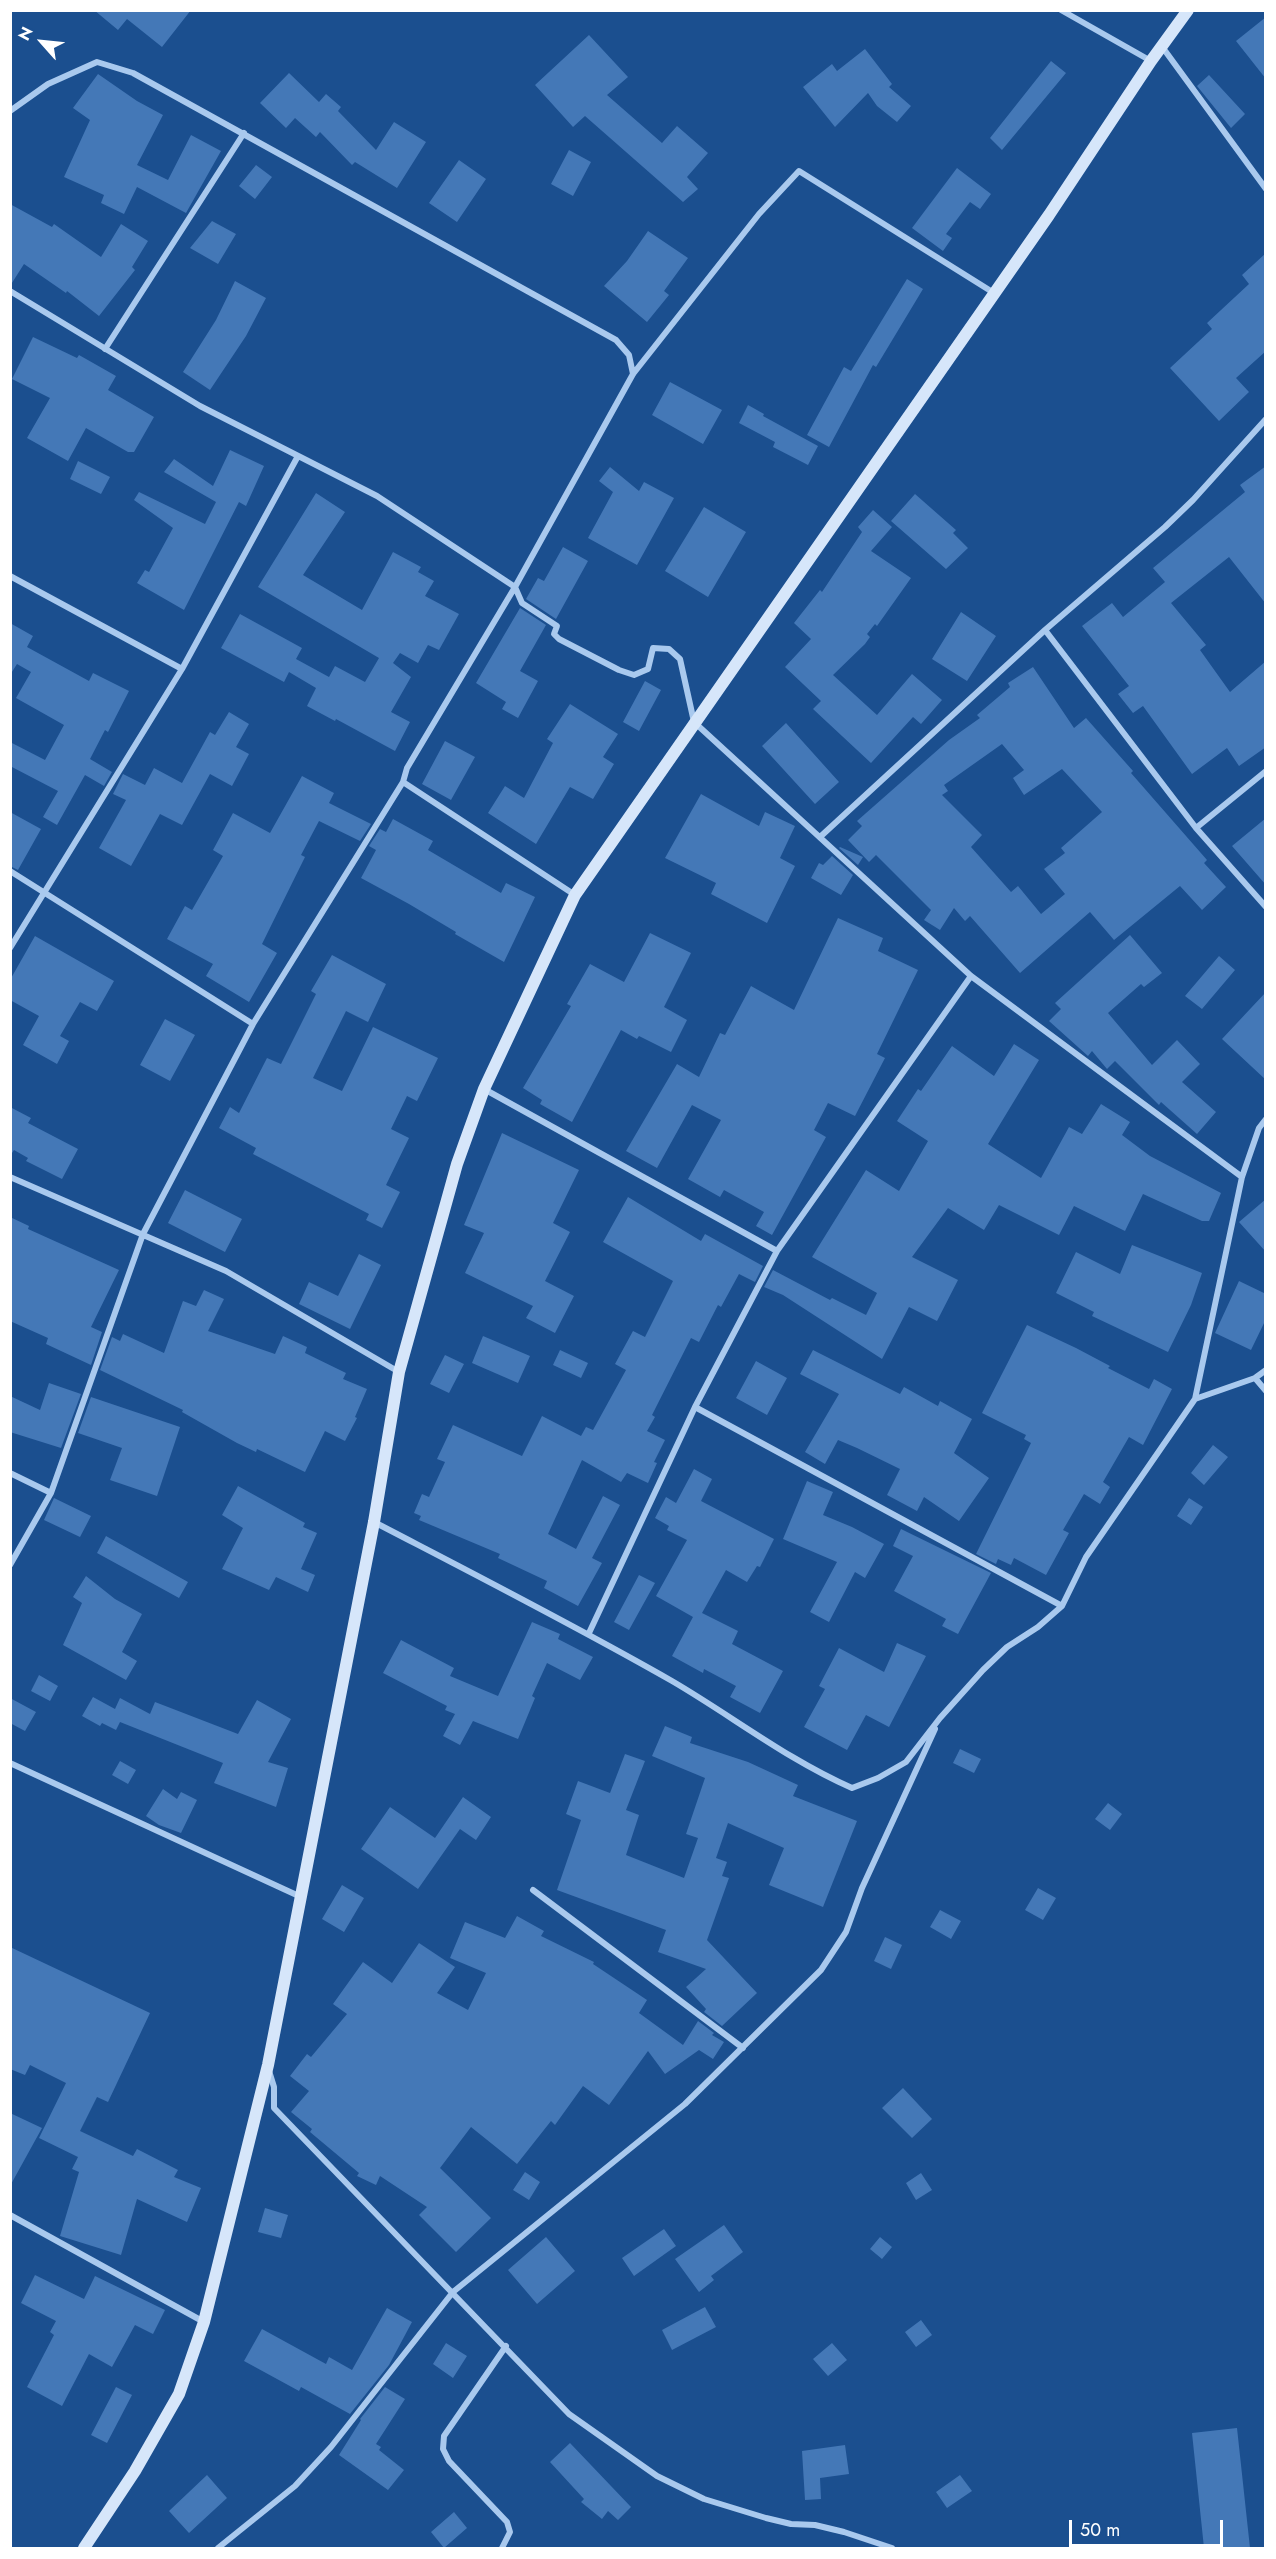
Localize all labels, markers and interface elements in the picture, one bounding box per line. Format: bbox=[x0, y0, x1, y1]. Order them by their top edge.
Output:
north arrow bbox=[12, 12, 72, 72]
text: N bbox=[12, 23, 39, 44]
scale bar bbox=[1072, 2508, 1226, 2546]
text: 50 m bbox=[1080, 2517, 1120, 2543]

